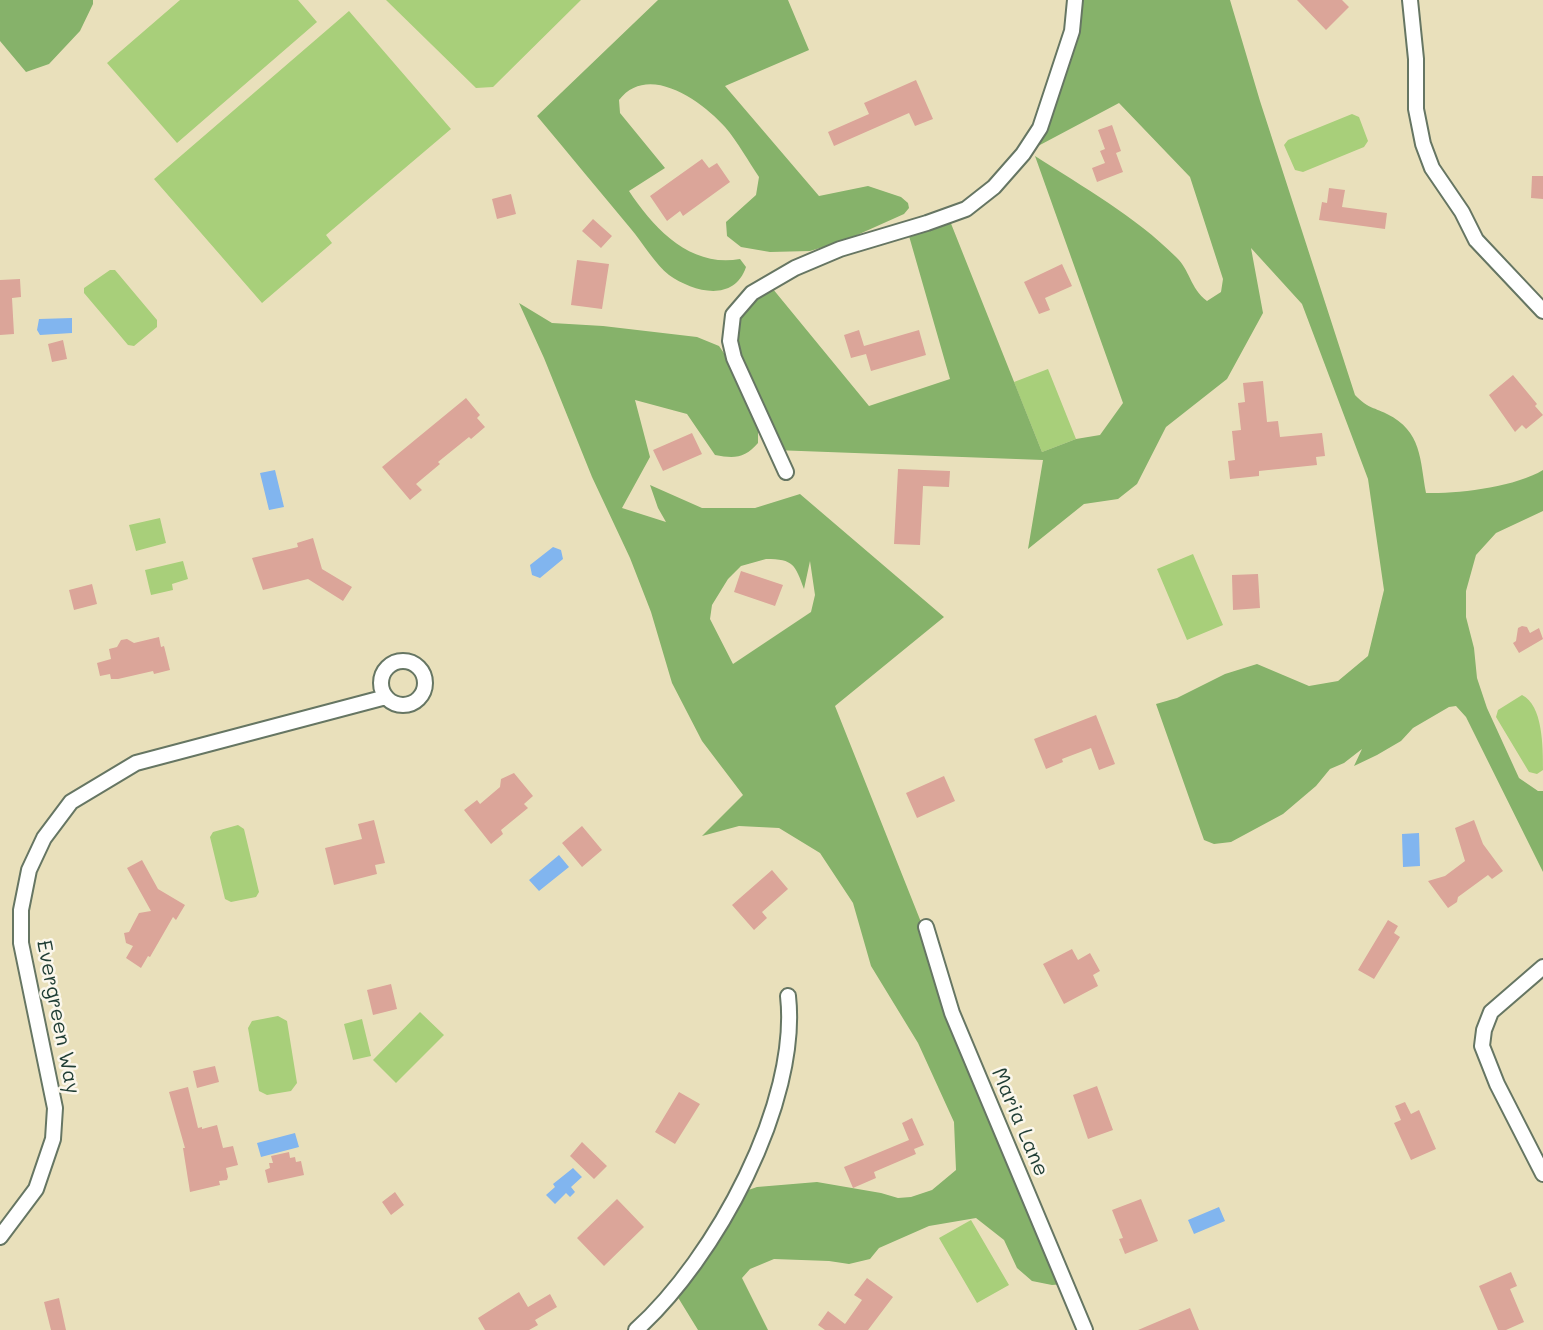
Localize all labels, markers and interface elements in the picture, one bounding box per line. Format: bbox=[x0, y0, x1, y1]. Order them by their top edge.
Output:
street label: Evergreen Way bbox=[31, 938, 85, 1096]
street label: Maria Lane bbox=[986, 1064, 1054, 1180]

